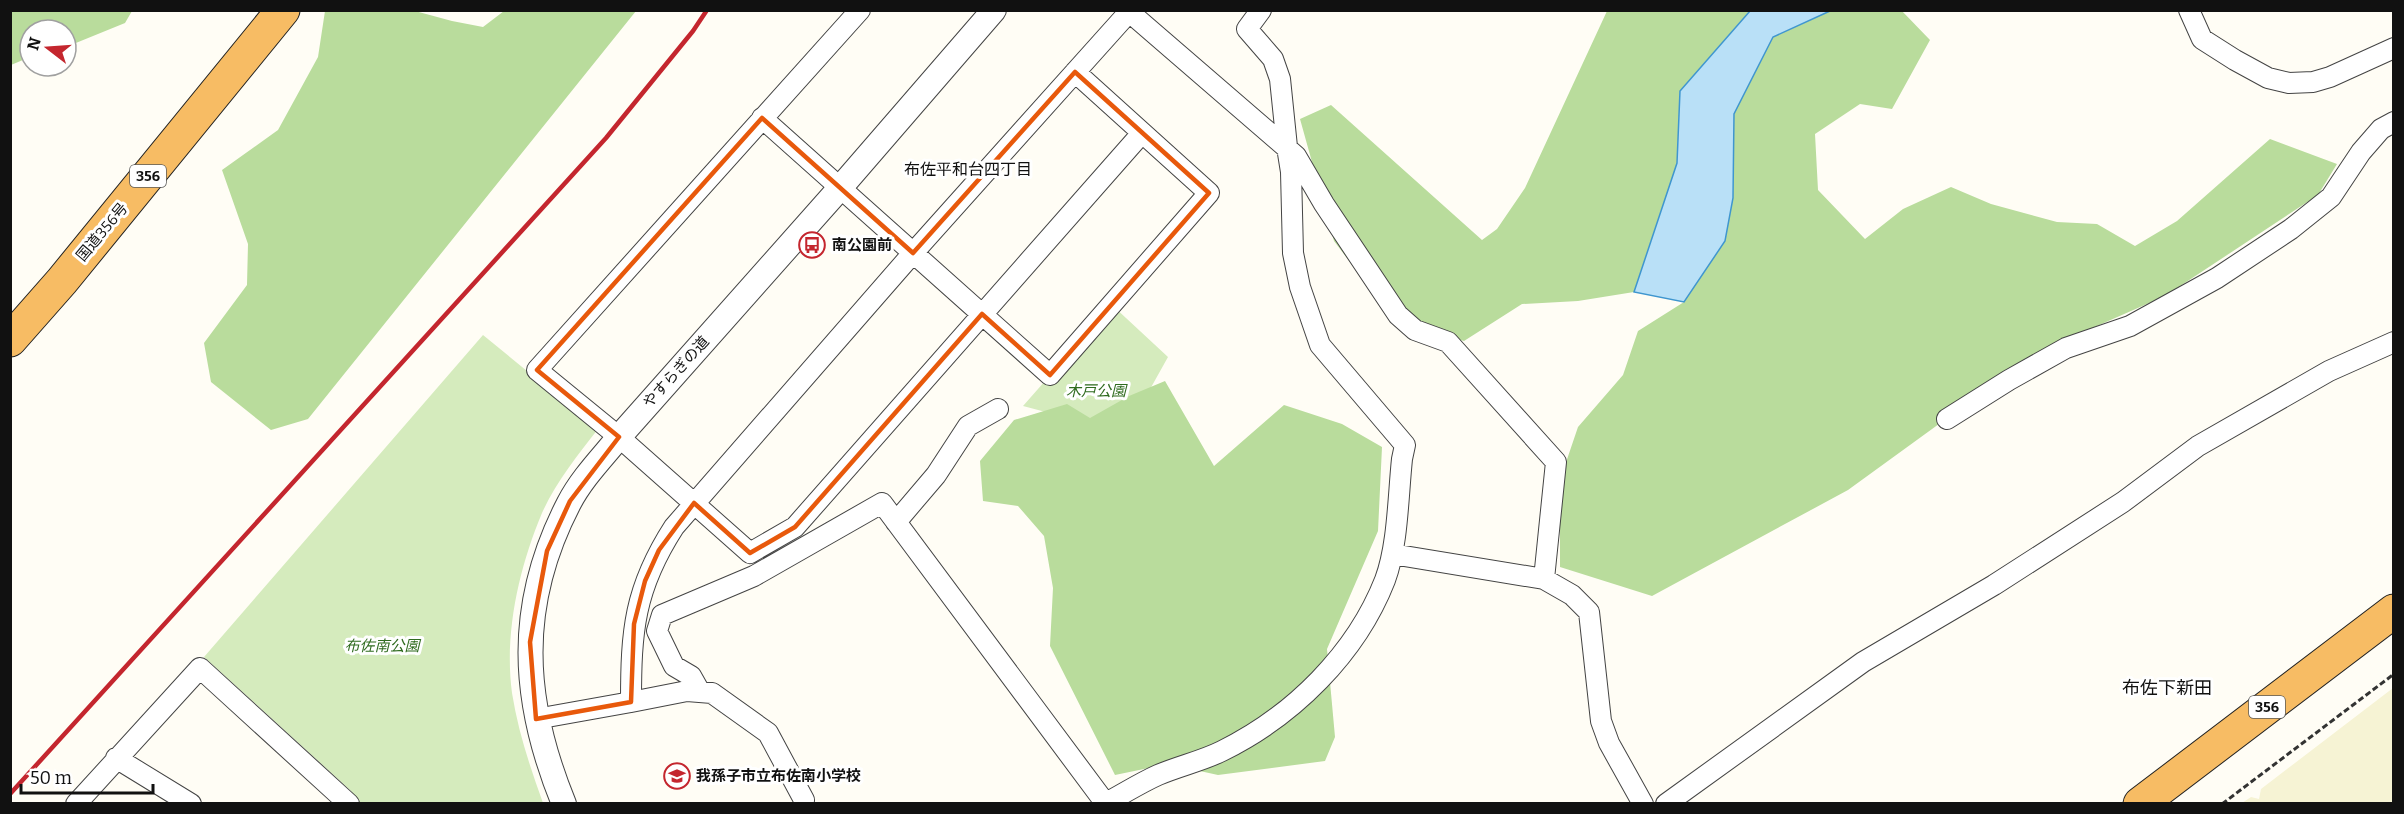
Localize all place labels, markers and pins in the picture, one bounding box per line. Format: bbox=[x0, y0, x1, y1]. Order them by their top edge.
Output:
bus stop icon: 南公園前 bbox=[797, 230, 827, 260]
place label: 南公園前 bbox=[832, 236, 892, 254]
school or university icon: 我孫子市立布佐南小学校 bbox=[662, 761, 692, 791]
place label: 我孫子市立布佐南小学校 bbox=[696, 767, 861, 785]

